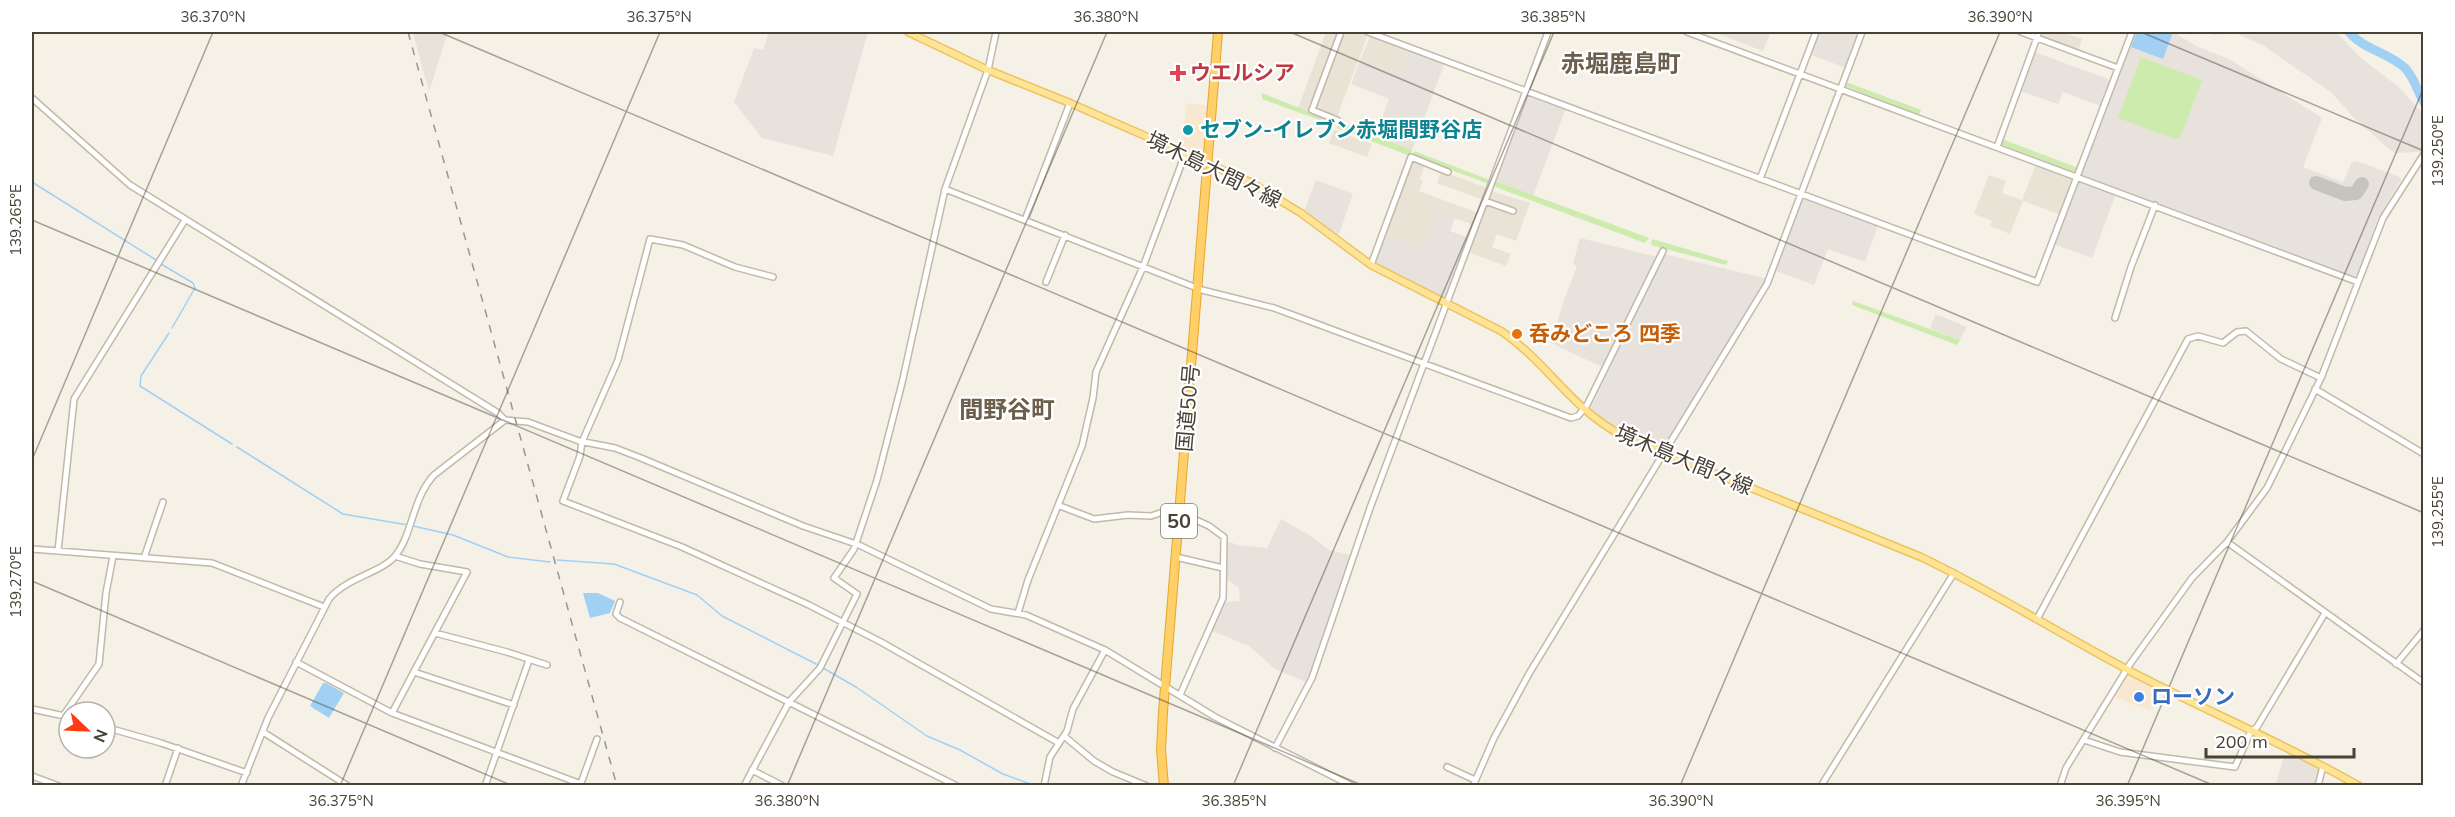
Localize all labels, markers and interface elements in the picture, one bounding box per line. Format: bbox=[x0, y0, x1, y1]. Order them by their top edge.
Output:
text: 36.370°N bbox=[180, 7, 246, 26]
text: 36.375°N bbox=[626, 7, 692, 26]
text: 36.380°N bbox=[1073, 7, 1139, 26]
text: 36.385°N bbox=[1520, 7, 1586, 26]
text: 36.390°N bbox=[1967, 7, 2033, 26]
district label: 赤堀鹿島町 bbox=[1561, 48, 1681, 78]
place label: ウエルシア bbox=[1190, 59, 1295, 85]
marker: ウエルシア bbox=[1171, 66, 1185, 80]
text: 139.250°E bbox=[2428, 115, 2447, 187]
place label: セブン-イレブン赤堀間野谷店 bbox=[1200, 116, 1482, 142]
marker: セブン-イレブン赤堀間野谷店 bbox=[1181, 123, 1195, 137]
street label: 境木島大間々線 bbox=[1143, 125, 1286, 213]
text: 139.265°E bbox=[6, 184, 25, 256]
place label: 呑みどころ 四季 bbox=[1529, 320, 1681, 346]
marker: 呑みどころ 四季 bbox=[1510, 327, 1524, 341]
street label: 国道50号 bbox=[1170, 363, 1204, 453]
district label: 間野谷町 bbox=[959, 394, 1055, 424]
street label: 境木島大間々線 bbox=[1612, 418, 1757, 500]
text: 139.255°E bbox=[2428, 476, 2447, 548]
road number: 50 bbox=[1161, 504, 1197, 538]
text: 139.270°E bbox=[6, 546, 25, 618]
place label: ローソン bbox=[2151, 683, 2235, 709]
marker: ローソン bbox=[2132, 690, 2146, 704]
north arrow bbox=[57, 700, 117, 760]
scale bar bbox=[2206, 721, 2354, 759]
text: N bbox=[89, 726, 112, 745]
text: 200 m bbox=[2215, 730, 2268, 753]
text: 36.375°N bbox=[308, 791, 374, 810]
text: 36.380°N bbox=[754, 791, 820, 810]
text: 36.385°N bbox=[1201, 791, 1267, 810]
text: 36.390°N bbox=[1648, 791, 1714, 810]
text: 36.395°N bbox=[2095, 791, 2161, 810]

